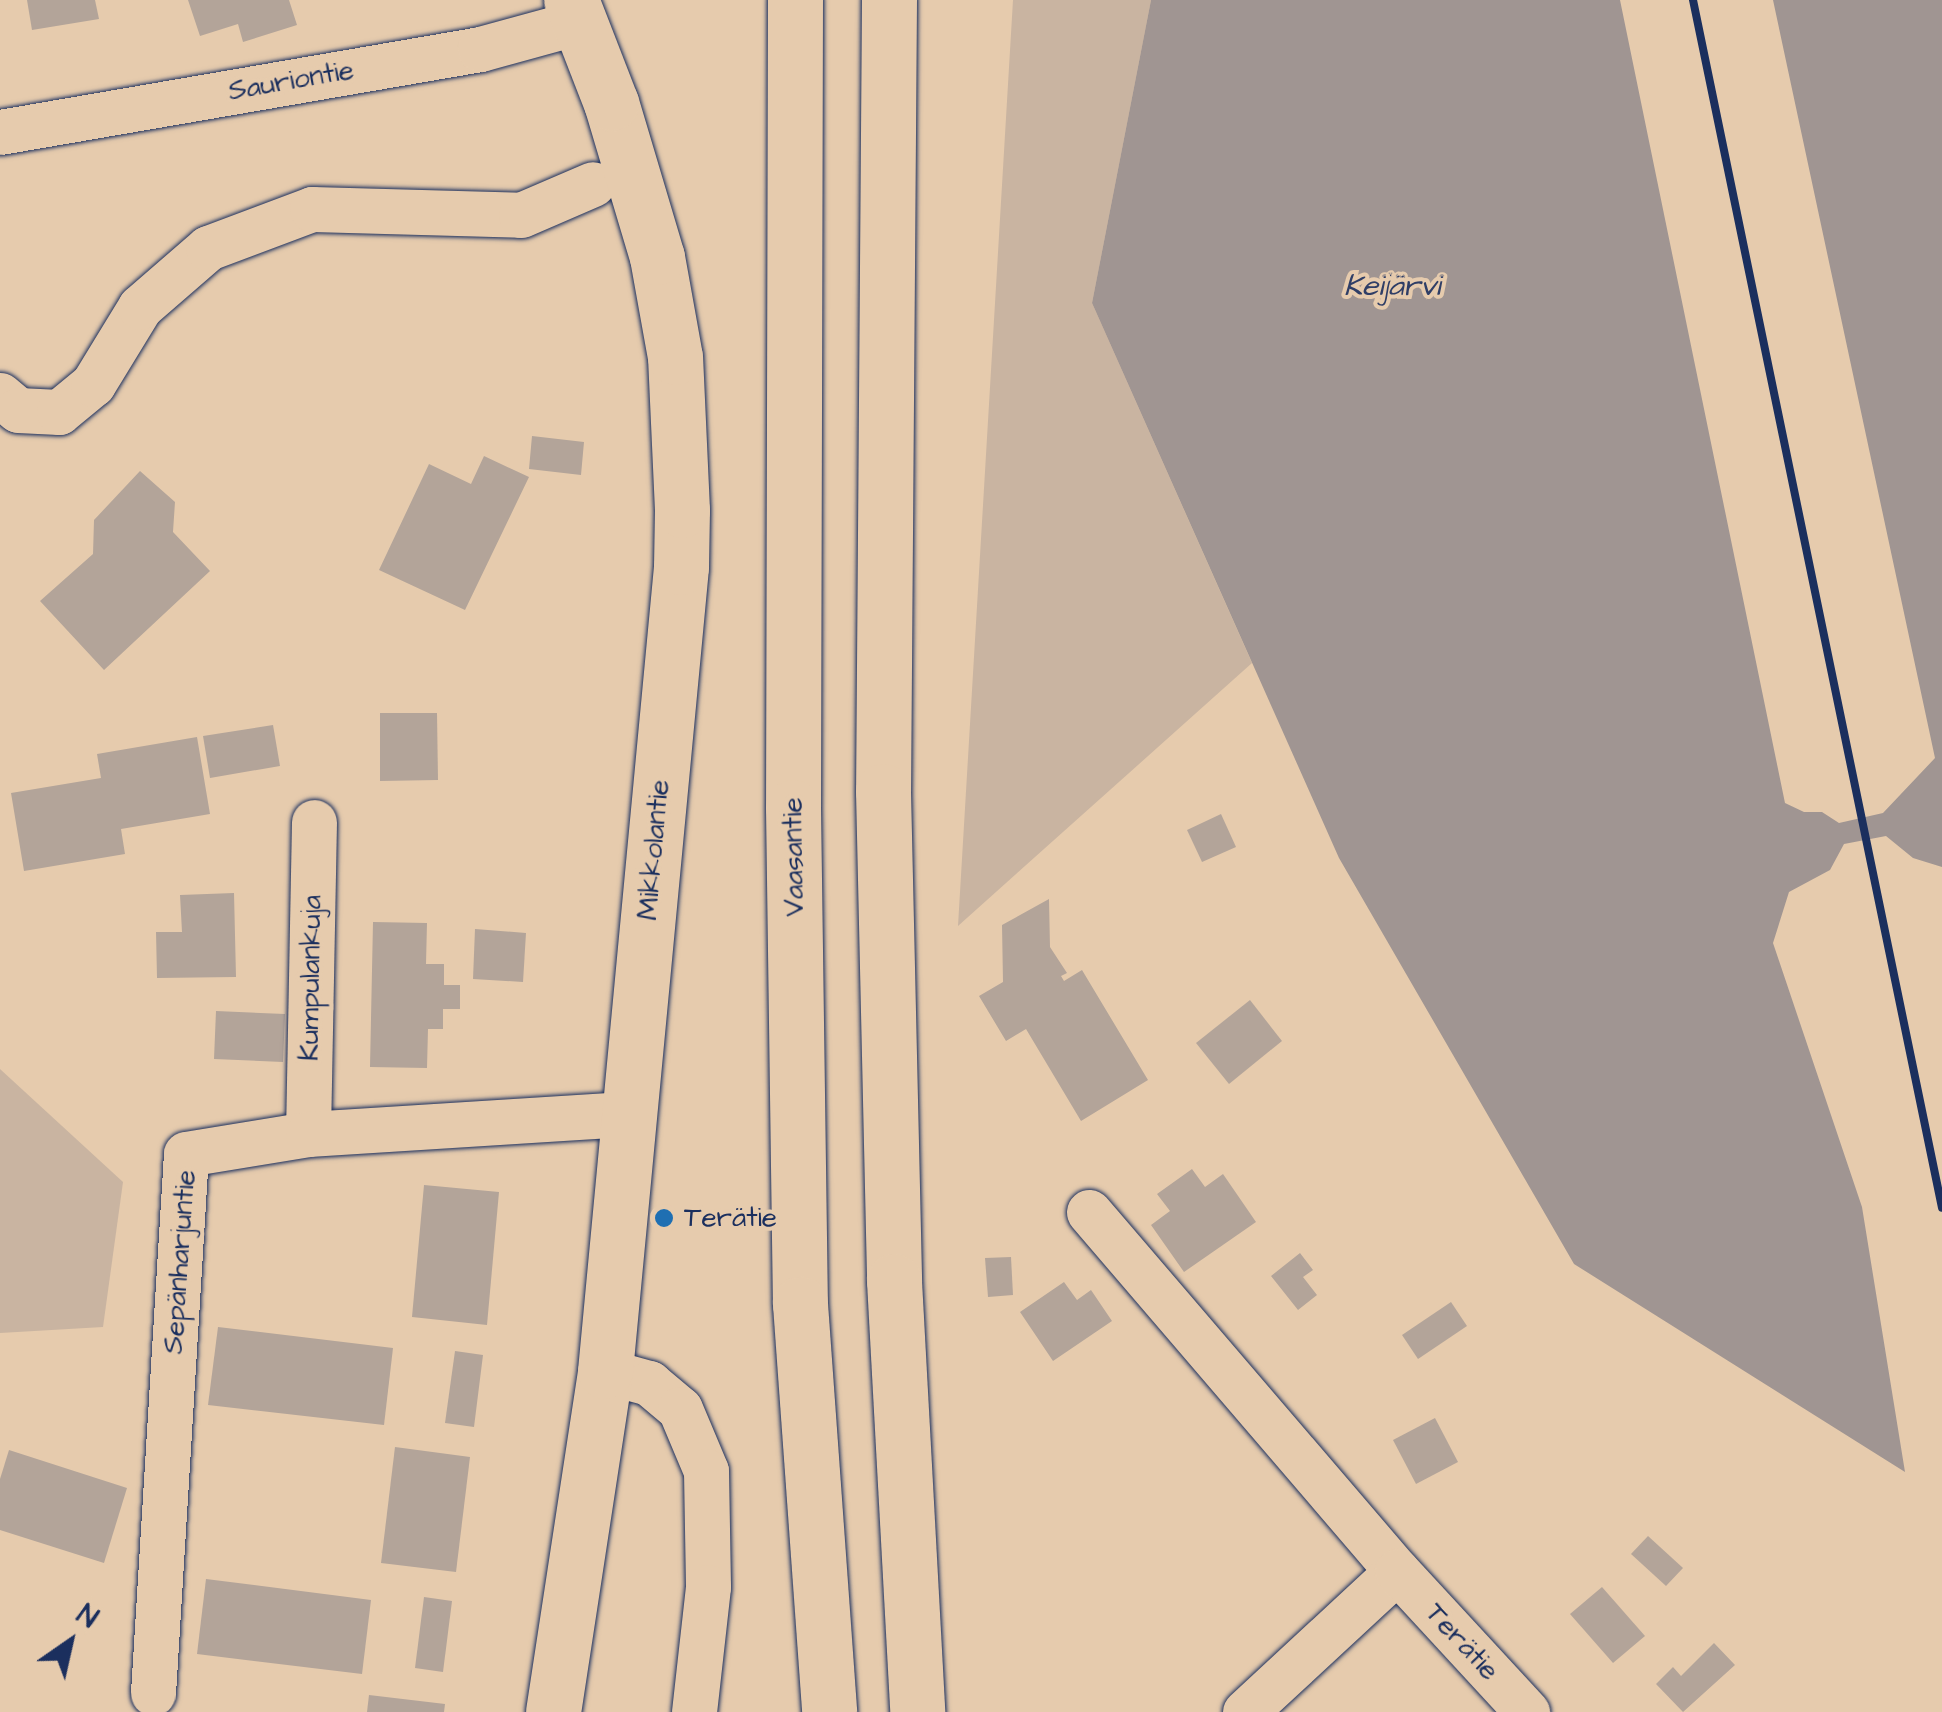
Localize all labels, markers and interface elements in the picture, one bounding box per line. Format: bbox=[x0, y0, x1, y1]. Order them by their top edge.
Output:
street label: Sauriontie bbox=[226, 53, 356, 109]
water label: Keijärvi bbox=[1344, 268, 1440, 304]
street label: Mikkolantie bbox=[631, 778, 677, 922]
street label: Vaasantie bbox=[776, 797, 812, 917]
street label: Kumpulankuja bbox=[293, 895, 329, 1061]
street label: Sepänharjuntie bbox=[157, 1169, 203, 1355]
place label: Terätie bbox=[684, 1201, 777, 1235]
marker: Terätie bbox=[653, 1207, 675, 1229]
north arrow bbox=[20, 1592, 120, 1692]
text: N bbox=[69, 1596, 105, 1638]
street label: Terätie bbox=[1418, 1597, 1506, 1687]

